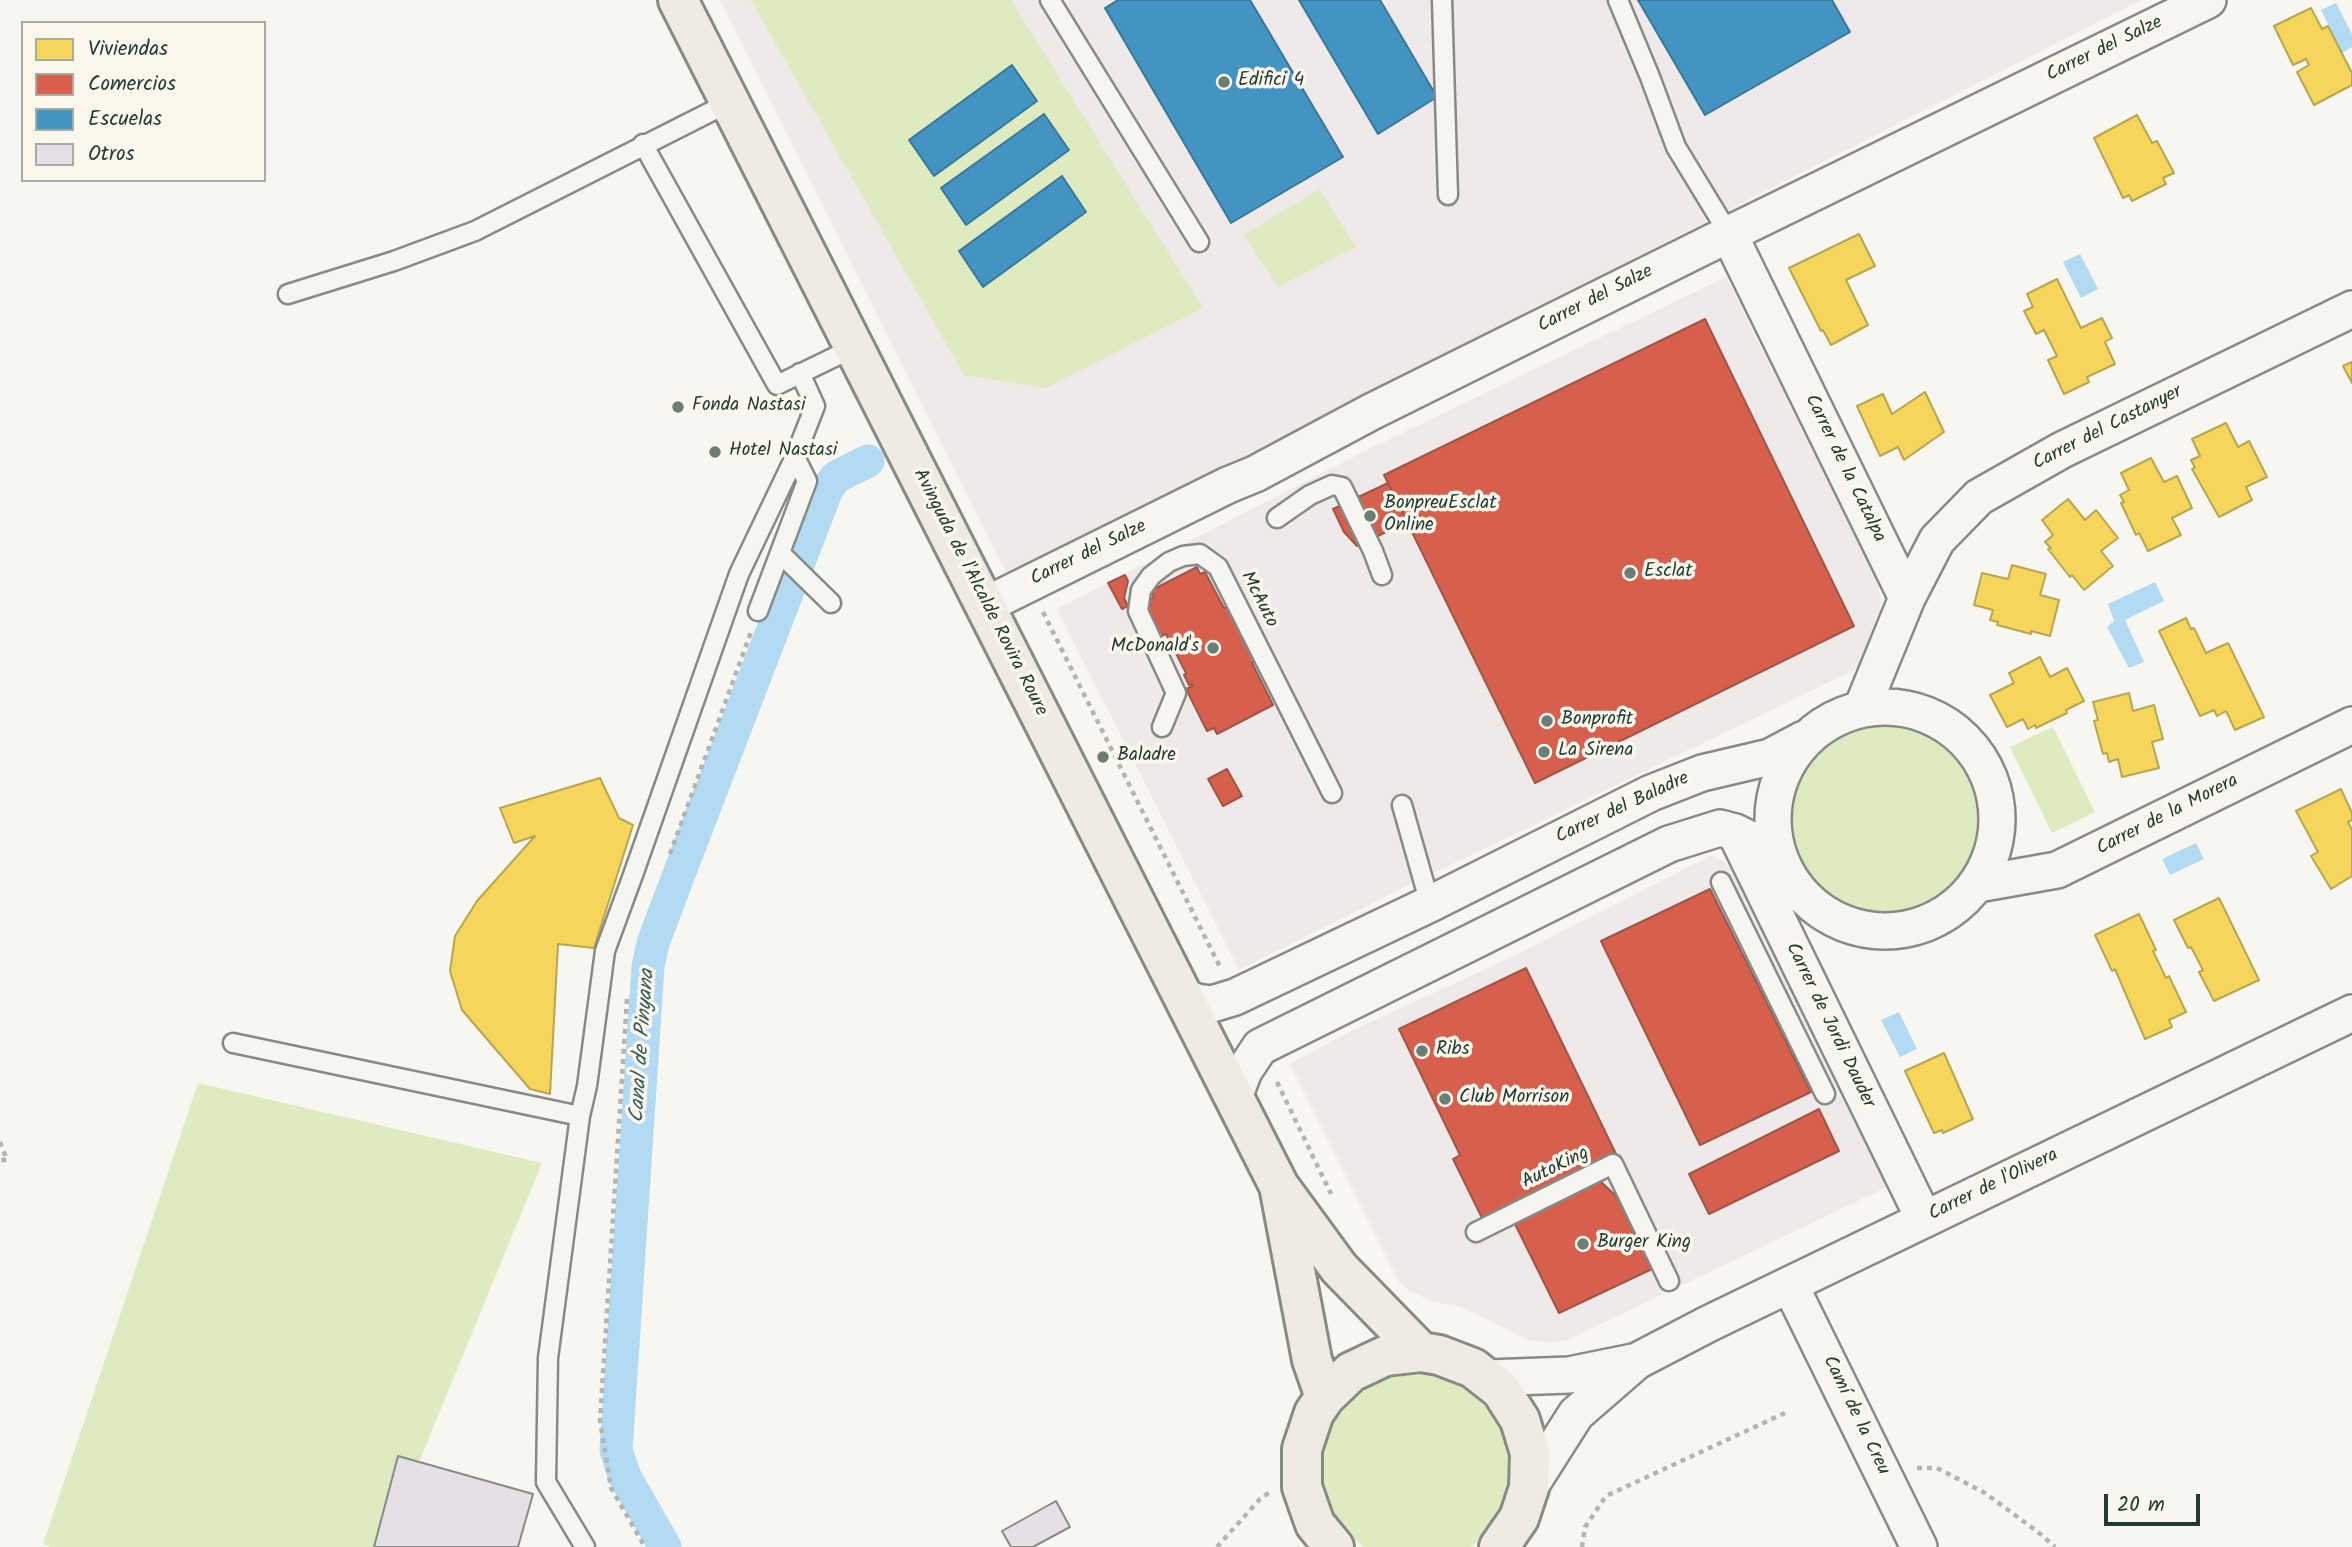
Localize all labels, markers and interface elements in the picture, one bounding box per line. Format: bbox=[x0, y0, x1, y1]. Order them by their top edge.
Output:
street label: Carrer del Salze bbox=[2043, 12, 2167, 88]
legend bbox=[21, 21, 266, 182]
text: Viviendas bbox=[88, 33, 168, 66]
text: Comercios bbox=[88, 68, 176, 101]
place label: Edifici 4 bbox=[1238, 71, 1304, 93]
marker: Edifici 4 bbox=[1216, 74, 1232, 90]
text: Escuelas bbox=[88, 103, 162, 136]
text: Otros bbox=[88, 138, 134, 171]
street label: Carrer del Salze bbox=[1535, 261, 1657, 339]
street label: Carrer del Castanyer bbox=[2030, 382, 2186, 476]
street label: Carrer de la Catalpa bbox=[1798, 391, 1890, 547]
place label: Fonda Nastasi bbox=[692, 396, 805, 418]
marker: Fonda Nastasi bbox=[670, 399, 686, 415]
place label: Hotel Nastasi bbox=[729, 441, 837, 463]
marker: Hotel Nastasi bbox=[707, 444, 723, 460]
street label: Avinguda de l'Alcalde Rovira Roure bbox=[907, 466, 1051, 720]
place label: BonpreuEsclat Online bbox=[1384, 494, 1496, 538]
marker: BonpreuEsclat Online bbox=[1362, 508, 1378, 524]
street label: Carrer del Salze bbox=[1027, 516, 1151, 592]
place label: Esclat bbox=[1644, 562, 1693, 584]
marker: Esclat bbox=[1622, 565, 1638, 581]
street label: McAuto bbox=[1234, 568, 1282, 632]
place label: McDonald's bbox=[1111, 637, 1199, 659]
marker: McDonald's bbox=[1205, 640, 1221, 656]
place label: Bonprofit bbox=[1561, 710, 1633, 732]
marker: Bonprofit bbox=[1539, 713, 1555, 729]
place label: La Sirena bbox=[1558, 741, 1633, 763]
marker: La Sirena bbox=[1536, 744, 1552, 760]
place label: Baladre bbox=[1117, 746, 1176, 768]
marker: Baladre bbox=[1095, 749, 1111, 765]
street label: Carrer del Baladre bbox=[1553, 768, 1693, 850]
street label: Carrer de la Morera bbox=[2093, 770, 2243, 862]
street label: Carrer de Jordi Dauder bbox=[1779, 940, 1879, 1112]
water label: Canal de Pinyana bbox=[626, 968, 662, 1124]
place label: Ribs bbox=[1436, 1040, 1470, 1062]
marker: Ribs bbox=[1414, 1043, 1430, 1059]
place label: Club Morrison bbox=[1459, 1088, 1569, 1110]
marker: Club Morrison bbox=[1437, 1091, 1453, 1107]
street label: AutoKing bbox=[1519, 1143, 1593, 1195]
street label: Carrer de l'Olivera bbox=[1926, 1145, 2062, 1227]
place label: Burger King bbox=[1597, 1233, 1691, 1255]
marker: Burger King bbox=[1575, 1236, 1591, 1252]
street label: Camí de la Creu bbox=[1816, 1353, 1894, 1479]
scale bar bbox=[2107, 1480, 2203, 1524]
text: 20 m bbox=[2117, 1489, 2165, 1522]

